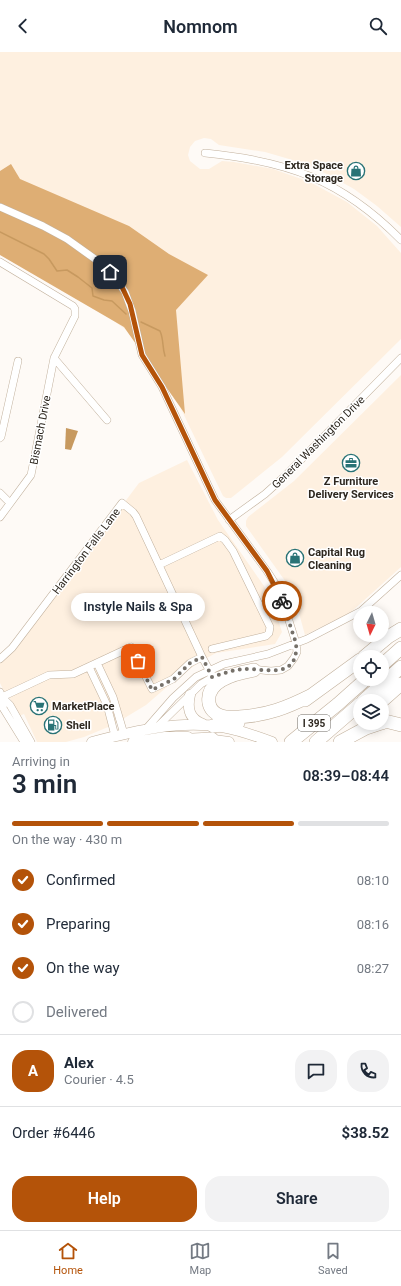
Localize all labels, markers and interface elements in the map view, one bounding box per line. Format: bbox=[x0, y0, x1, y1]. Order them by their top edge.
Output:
icon: back bbox=[12, 15, 34, 37]
icon: search bbox=[367, 15, 389, 37]
text: Nomnom bbox=[163, 16, 238, 37]
place label: Extra Space Storage bbox=[285, 159, 343, 185]
shop icon: Extra Space Storage bbox=[346, 161, 366, 181]
pin bbox=[93, 255, 127, 289]
icon: home bbox=[99, 261, 121, 283]
street label: General Washington Drive bbox=[269, 393, 367, 491]
street label: Bismach Drive bbox=[27, 394, 54, 466]
office icon: Z Furniture Delivery Services bbox=[341, 453, 361, 473]
place label: Z Furniture Delivery Services bbox=[308, 475, 394, 501]
street label: Harrington Falls Lane bbox=[50, 506, 123, 597]
place label: Capital Rug Cleaning bbox=[308, 546, 365, 572]
shop icon: Capital Rug Cleaning bbox=[285, 548, 305, 568]
courier bbox=[262, 581, 302, 621]
icon: bike bbox=[271, 590, 293, 612]
callout: Instyle Nails & Spa bbox=[71, 593, 205, 621]
text: Instyle Nails & Spa bbox=[84, 599, 192, 614]
north arrow bbox=[353, 606, 389, 642]
map controls bbox=[353, 606, 389, 730]
pin bbox=[121, 644, 155, 678]
icon: bag bbox=[127, 650, 149, 672]
button: locate bbox=[353, 650, 389, 686]
button: layers bbox=[353, 694, 389, 730]
supermarket icon: MarketPlace bbox=[29, 696, 49, 716]
place label: MarketPlace bbox=[52, 700, 115, 713]
fuel station icon: Shell bbox=[43, 715, 63, 735]
road number: I 395 bbox=[298, 715, 330, 731]
place label: Shell bbox=[66, 719, 91, 732]
text: Arriving in bbox=[12, 754, 70, 769]
text: 08:39–08:44 bbox=[303, 767, 389, 785]
text: 3 min bbox=[12, 769, 77, 799]
text: On the way · 430 m bbox=[12, 832, 122, 847]
icon: check bbox=[12, 869, 34, 891]
text: Confirmed bbox=[46, 871, 116, 889]
text: 08:10 bbox=[357, 873, 389, 888]
icon: check bbox=[12, 913, 34, 935]
text: Preparing bbox=[46, 915, 110, 933]
text: 08:16 bbox=[357, 917, 389, 932]
icon: check bbox=[12, 957, 34, 979]
text: On the way bbox=[46, 959, 120, 977]
text: 08:27 bbox=[357, 961, 389, 976]
text: Delivered bbox=[46, 1003, 108, 1021]
button: chat bbox=[295, 1050, 337, 1092]
button: phone bbox=[347, 1050, 389, 1092]
text: Alex bbox=[64, 1054, 94, 1072]
text: A bbox=[28, 1062, 38, 1080]
text: Courier · 4.5 bbox=[64, 1072, 134, 1087]
text: Order #6446 bbox=[12, 1124, 95, 1142]
text: $38.52 bbox=[342, 1124, 389, 1142]
button: Help bbox=[12, 1176, 197, 1222]
button: Share bbox=[205, 1176, 389, 1222]
tab: Home bbox=[53, 1240, 83, 1277]
tab: Map bbox=[189, 1240, 211, 1277]
tab: Saved bbox=[318, 1240, 348, 1277]

